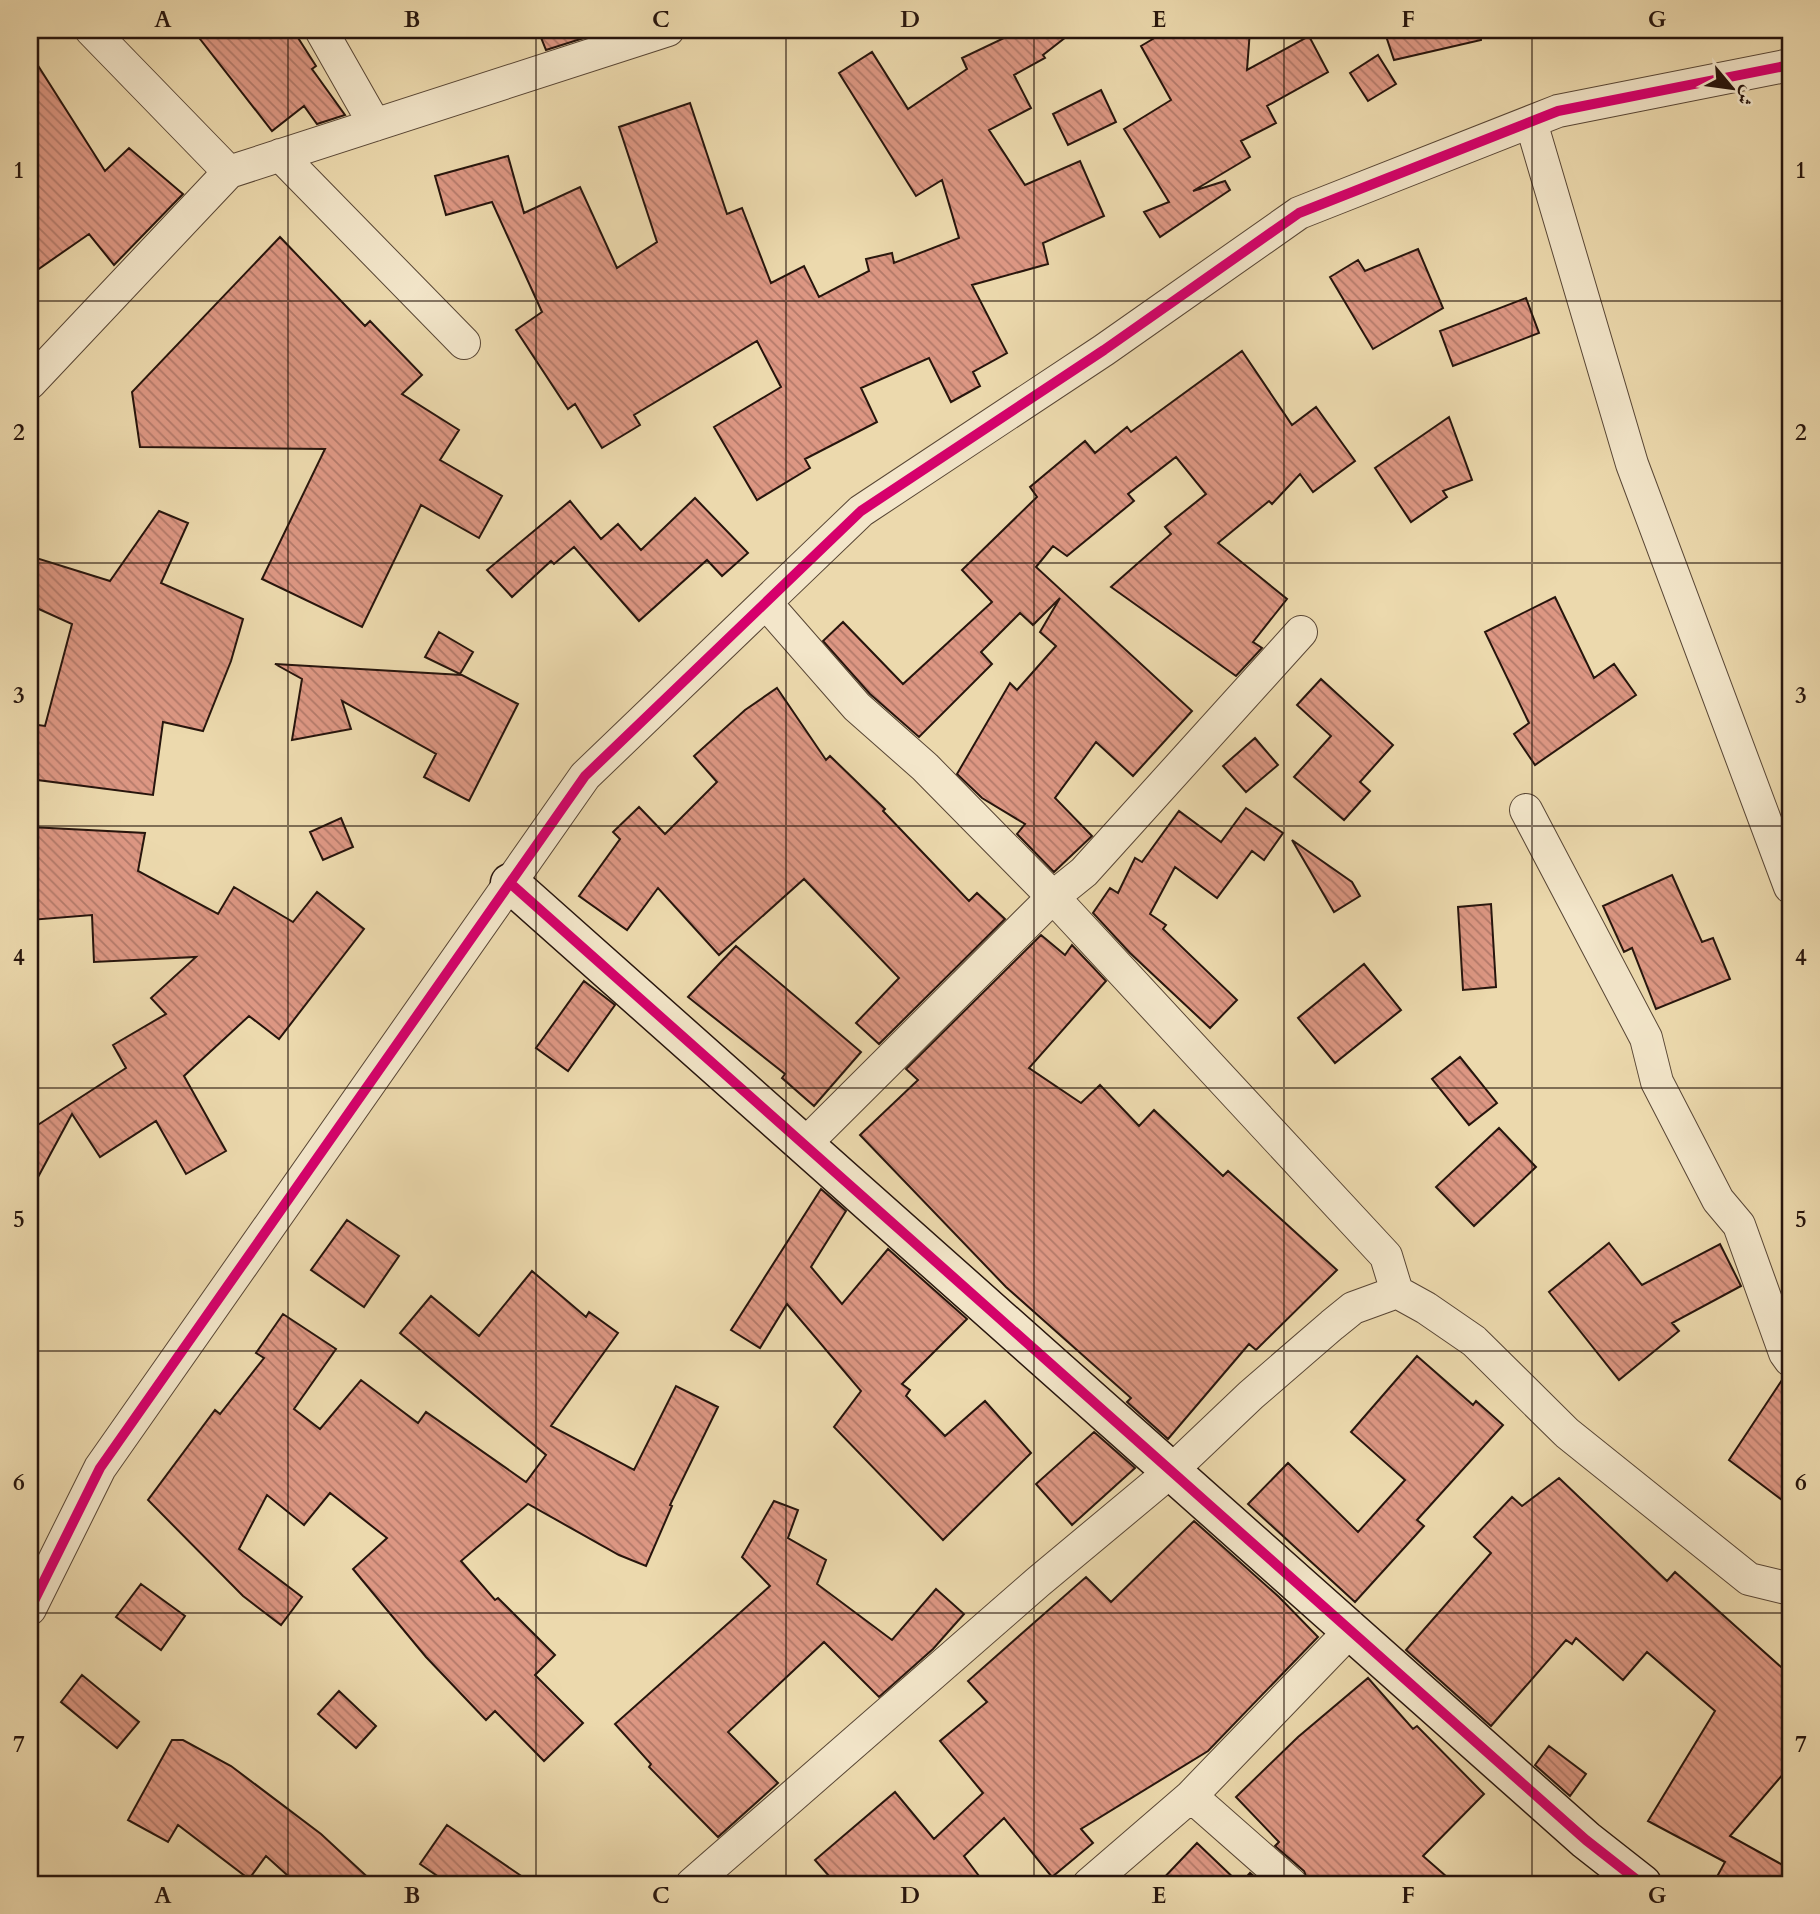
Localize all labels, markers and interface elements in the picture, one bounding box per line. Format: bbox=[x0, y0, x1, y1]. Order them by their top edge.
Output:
text: A bbox=[154, 4, 172, 35]
text: B bbox=[404, 4, 420, 35]
text: C bbox=[652, 4, 670, 35]
text: D bbox=[900, 4, 920, 35]
text: E bbox=[1152, 4, 1166, 35]
text: F bbox=[1401, 4, 1415, 35]
text: G bbox=[1648, 4, 1667, 35]
north arrow bbox=[1698, 52, 1768, 122]
text: ش bbox=[1730, 81, 1762, 110]
text: 1 bbox=[13, 155, 25, 186]
text: 1 bbox=[1795, 155, 1807, 186]
text: 2 bbox=[13, 417, 25, 448]
text: 2 bbox=[1795, 417, 1807, 448]
text: 3 bbox=[13, 680, 25, 711]
text: 3 bbox=[1795, 680, 1807, 711]
text: 4 bbox=[13, 942, 25, 973]
text: 4 bbox=[1795, 942, 1807, 973]
text: 5 bbox=[13, 1204, 25, 1235]
text: 5 bbox=[1795, 1204, 1807, 1235]
text: 6 bbox=[13, 1467, 25, 1498]
text: 6 bbox=[1795, 1467, 1807, 1498]
text: 7 bbox=[13, 1729, 25, 1760]
text: 7 bbox=[1795, 1729, 1807, 1760]
text: A bbox=[154, 1880, 172, 1911]
text: B bbox=[404, 1880, 420, 1911]
text: C bbox=[652, 1880, 670, 1911]
text: D bbox=[900, 1880, 920, 1911]
text: E bbox=[1152, 1880, 1166, 1911]
text: F bbox=[1401, 1880, 1415, 1911]
text: G bbox=[1648, 1880, 1667, 1911]

